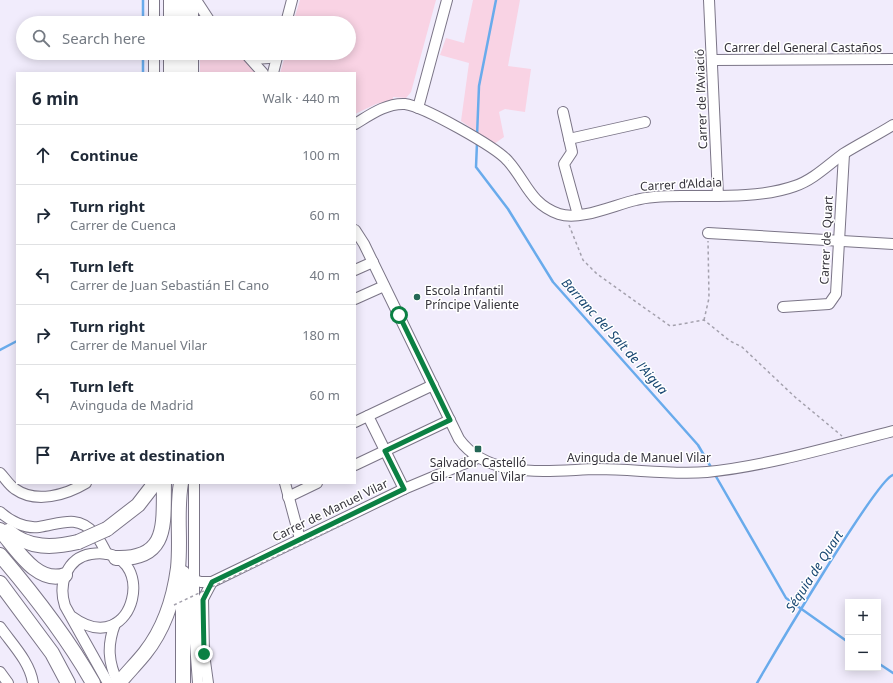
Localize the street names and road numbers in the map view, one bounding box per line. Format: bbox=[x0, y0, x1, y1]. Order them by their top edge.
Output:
street label: Carrer del General Castaños bbox=[724, 39, 882, 56]
street label: Carrer de l’Aviació bbox=[691, 49, 711, 149]
street label: Carrer d’Aldaia bbox=[640, 173, 722, 195]
street label: Carrer de Quart bbox=[815, 195, 837, 285]
street label: Avinguda de Manuel Vilar bbox=[567, 449, 711, 466]
street label: Carrer de Manuel Vilar bbox=[269, 475, 391, 545]

